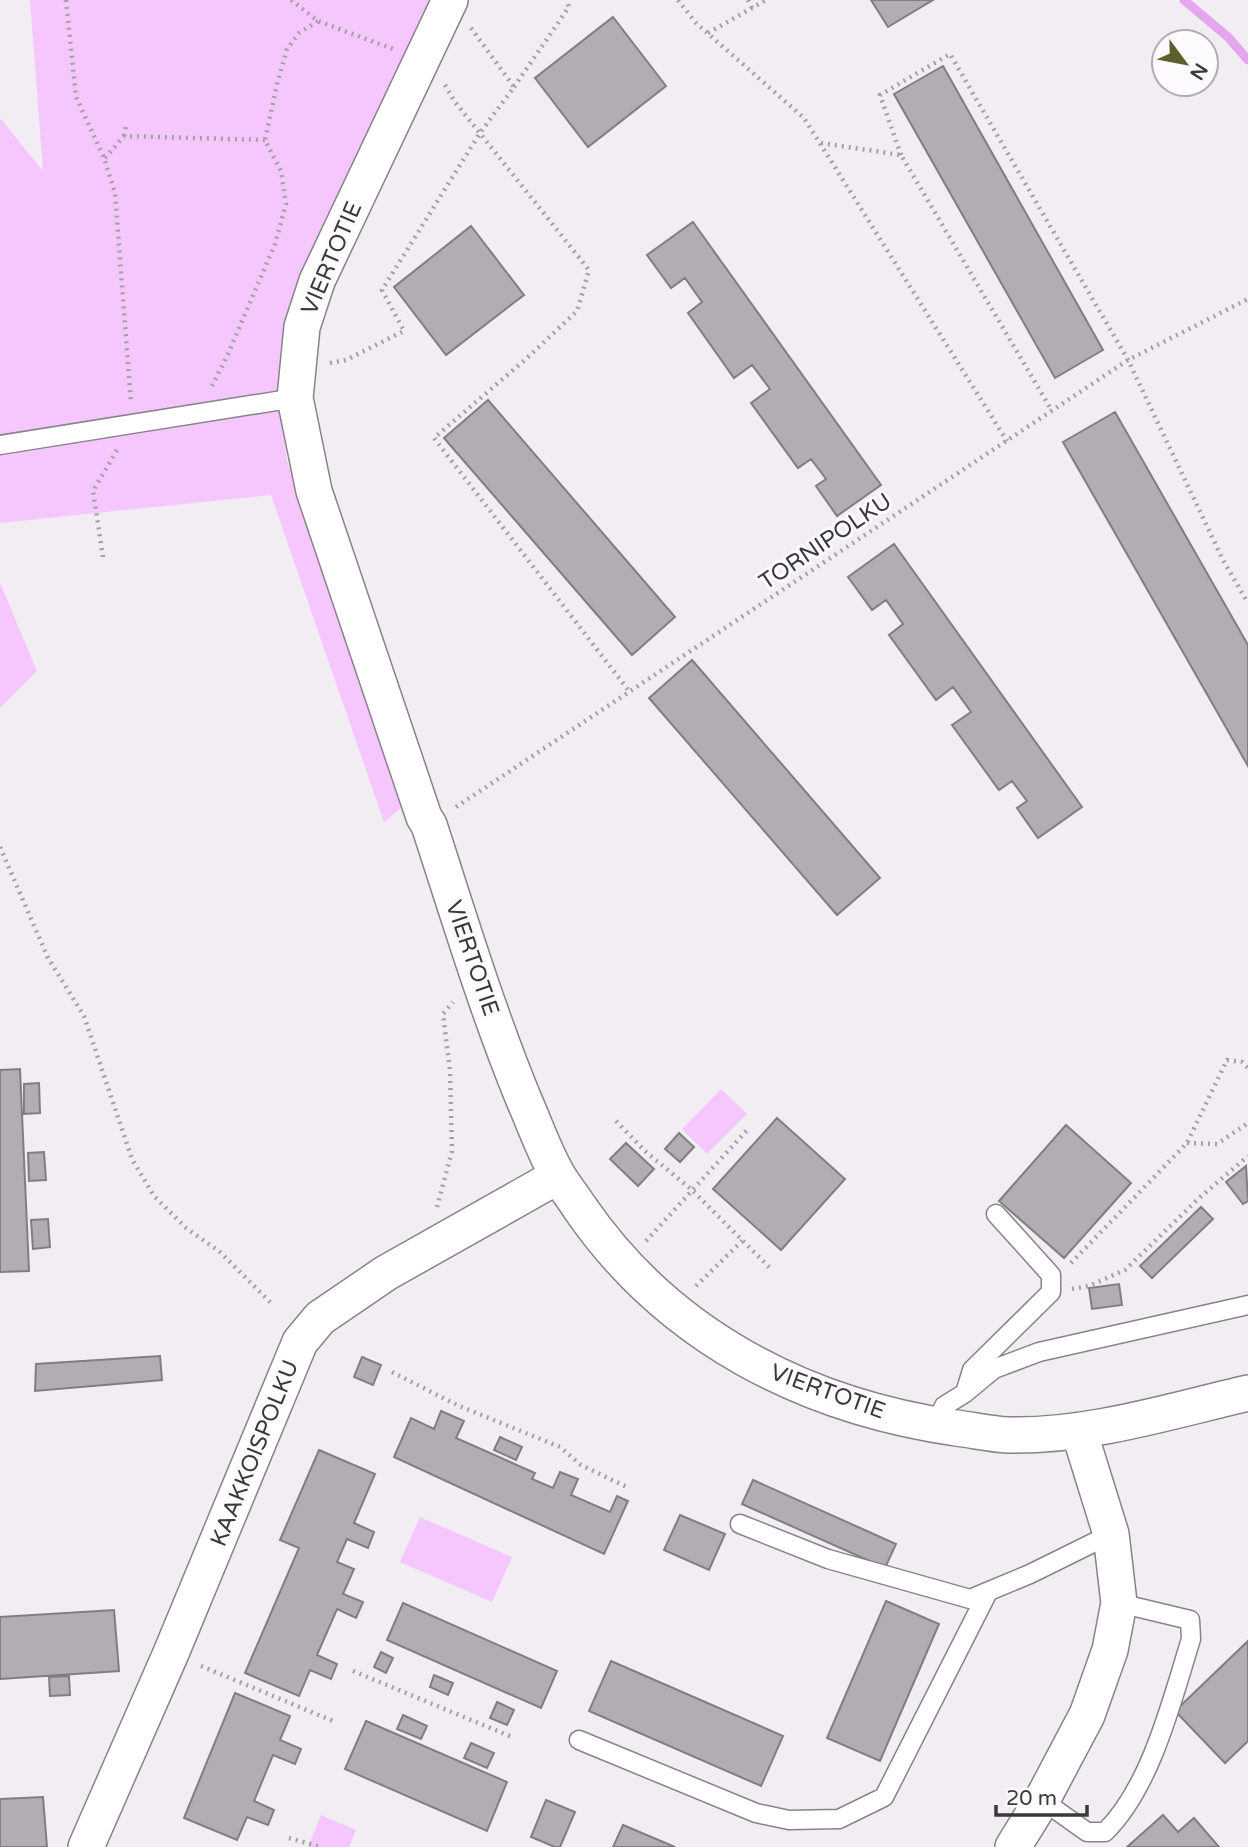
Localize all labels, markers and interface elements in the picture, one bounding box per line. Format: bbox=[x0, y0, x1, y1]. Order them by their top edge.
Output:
north arrow bbox=[1150, 28, 1220, 98]
text: N bbox=[1185, 59, 1212, 84]
street label: VIERTOTIE bbox=[296, 198, 368, 319]
street label: TORNIPOLKU bbox=[754, 487, 897, 596]
street label: VIERTOTIE bbox=[439, 897, 505, 1020]
street label: KAAKKOISPOLKU bbox=[205, 1356, 305, 1551]
street label: VIERTOTIE bbox=[766, 1358, 889, 1426]
scale bar bbox=[996, 1773, 1087, 1817]
text: 20 m bbox=[1006, 1786, 1057, 1811]

